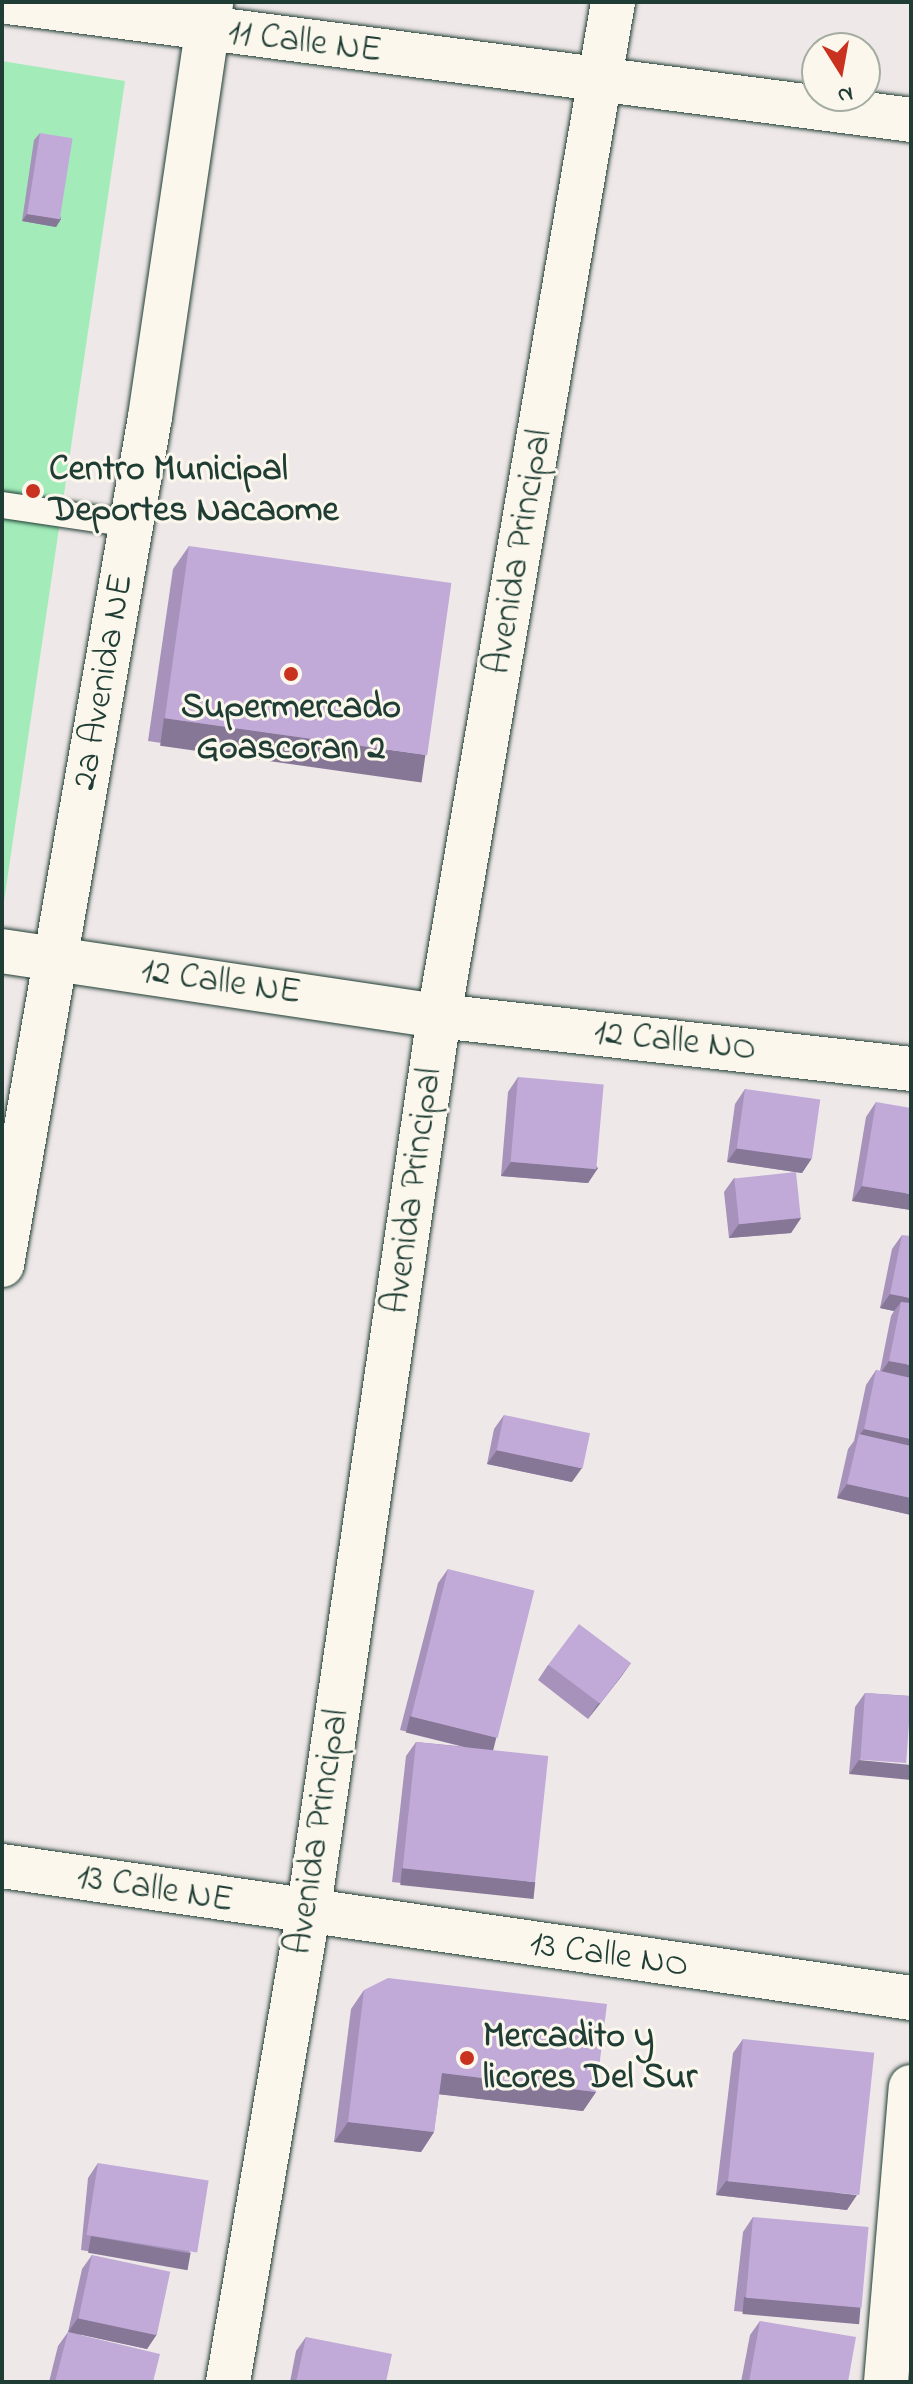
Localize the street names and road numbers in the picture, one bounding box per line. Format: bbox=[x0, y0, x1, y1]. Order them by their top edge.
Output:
street label: 11 Calle NE bbox=[226, 12, 384, 74]
street label: Avenida Principal bbox=[477, 426, 563, 678]
street label: 2a Avenida NE bbox=[64, 571, 144, 793]
street label: 12 Calle NE bbox=[138, 950, 304, 1016]
street label: 12 Calle NO bbox=[592, 1012, 758, 1072]
street label: Avenida Principal bbox=[375, 1065, 453, 1317]
street label: Avenida Principal bbox=[278, 1706, 360, 1958]
street label: 13 Calle NE bbox=[74, 1856, 236, 1924]
street label: 13 Calle NO bbox=[527, 1923, 691, 1989]

